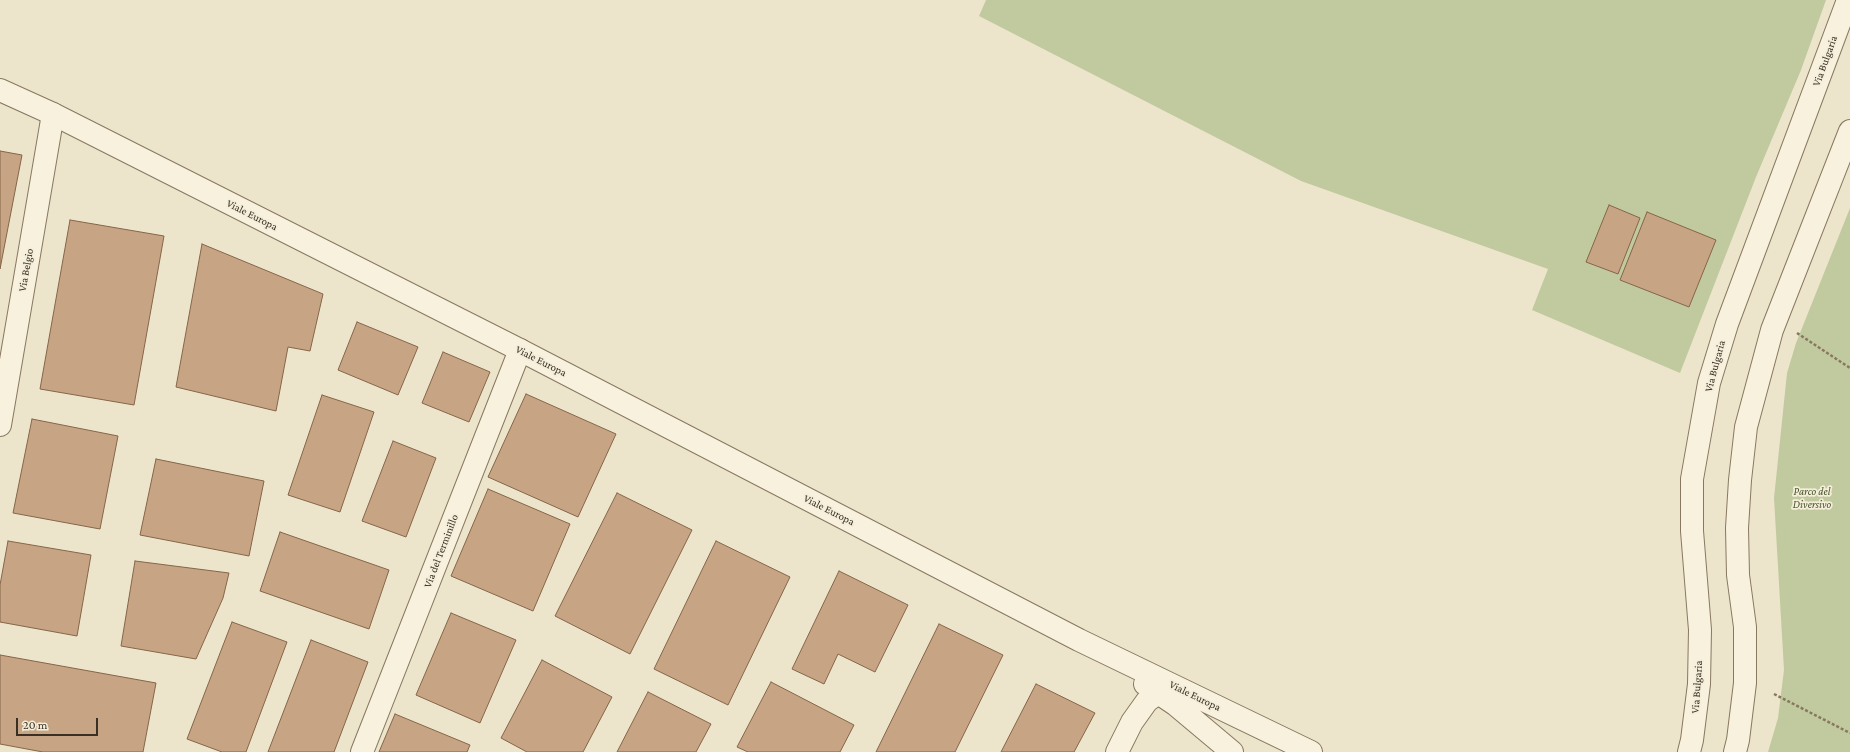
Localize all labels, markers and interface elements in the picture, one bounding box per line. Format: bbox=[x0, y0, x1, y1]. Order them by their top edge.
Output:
street label: Via Bulgaria bbox=[1810, 34, 1840, 88]
street label: Viale Europa bbox=[224, 197, 280, 233]
street label: Via Belgio bbox=[16, 247, 36, 293]
street label: Via Bulgaria bbox=[1702, 339, 1728, 393]
street label: Viale Europa bbox=[513, 343, 569, 379]
park label: Parco del Diversivo bbox=[1793, 485, 1831, 511]
street label: Viale Europa bbox=[801, 492, 857, 528]
street label: Via del Terminillo bbox=[421, 512, 461, 590]
street label: Via Bulgaria bbox=[1689, 660, 1705, 714]
street label: Viale Europa bbox=[1167, 678, 1223, 714]
scale bar bbox=[18, 710, 100, 736]
text: 20 m bbox=[23, 718, 47, 732]

